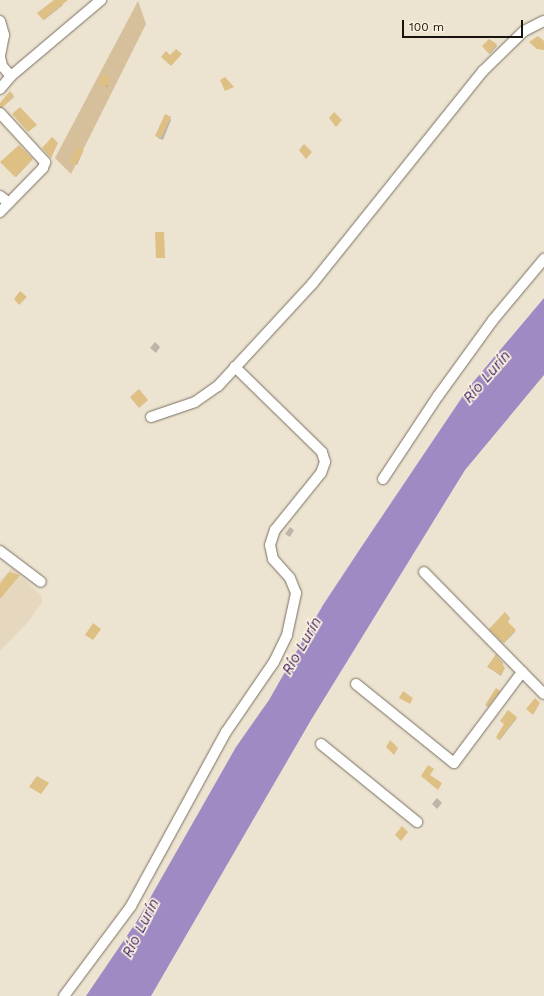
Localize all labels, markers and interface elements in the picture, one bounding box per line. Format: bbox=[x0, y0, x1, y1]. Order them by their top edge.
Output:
scale bar bbox=[404, 12, 525, 38]
text: 100 m bbox=[409, 20, 444, 34]
water label: Río Lurín bbox=[459, 347, 515, 407]
water label: Río Lurín bbox=[278, 614, 326, 678]
water label: Río Lurín bbox=[119, 896, 163, 960]

